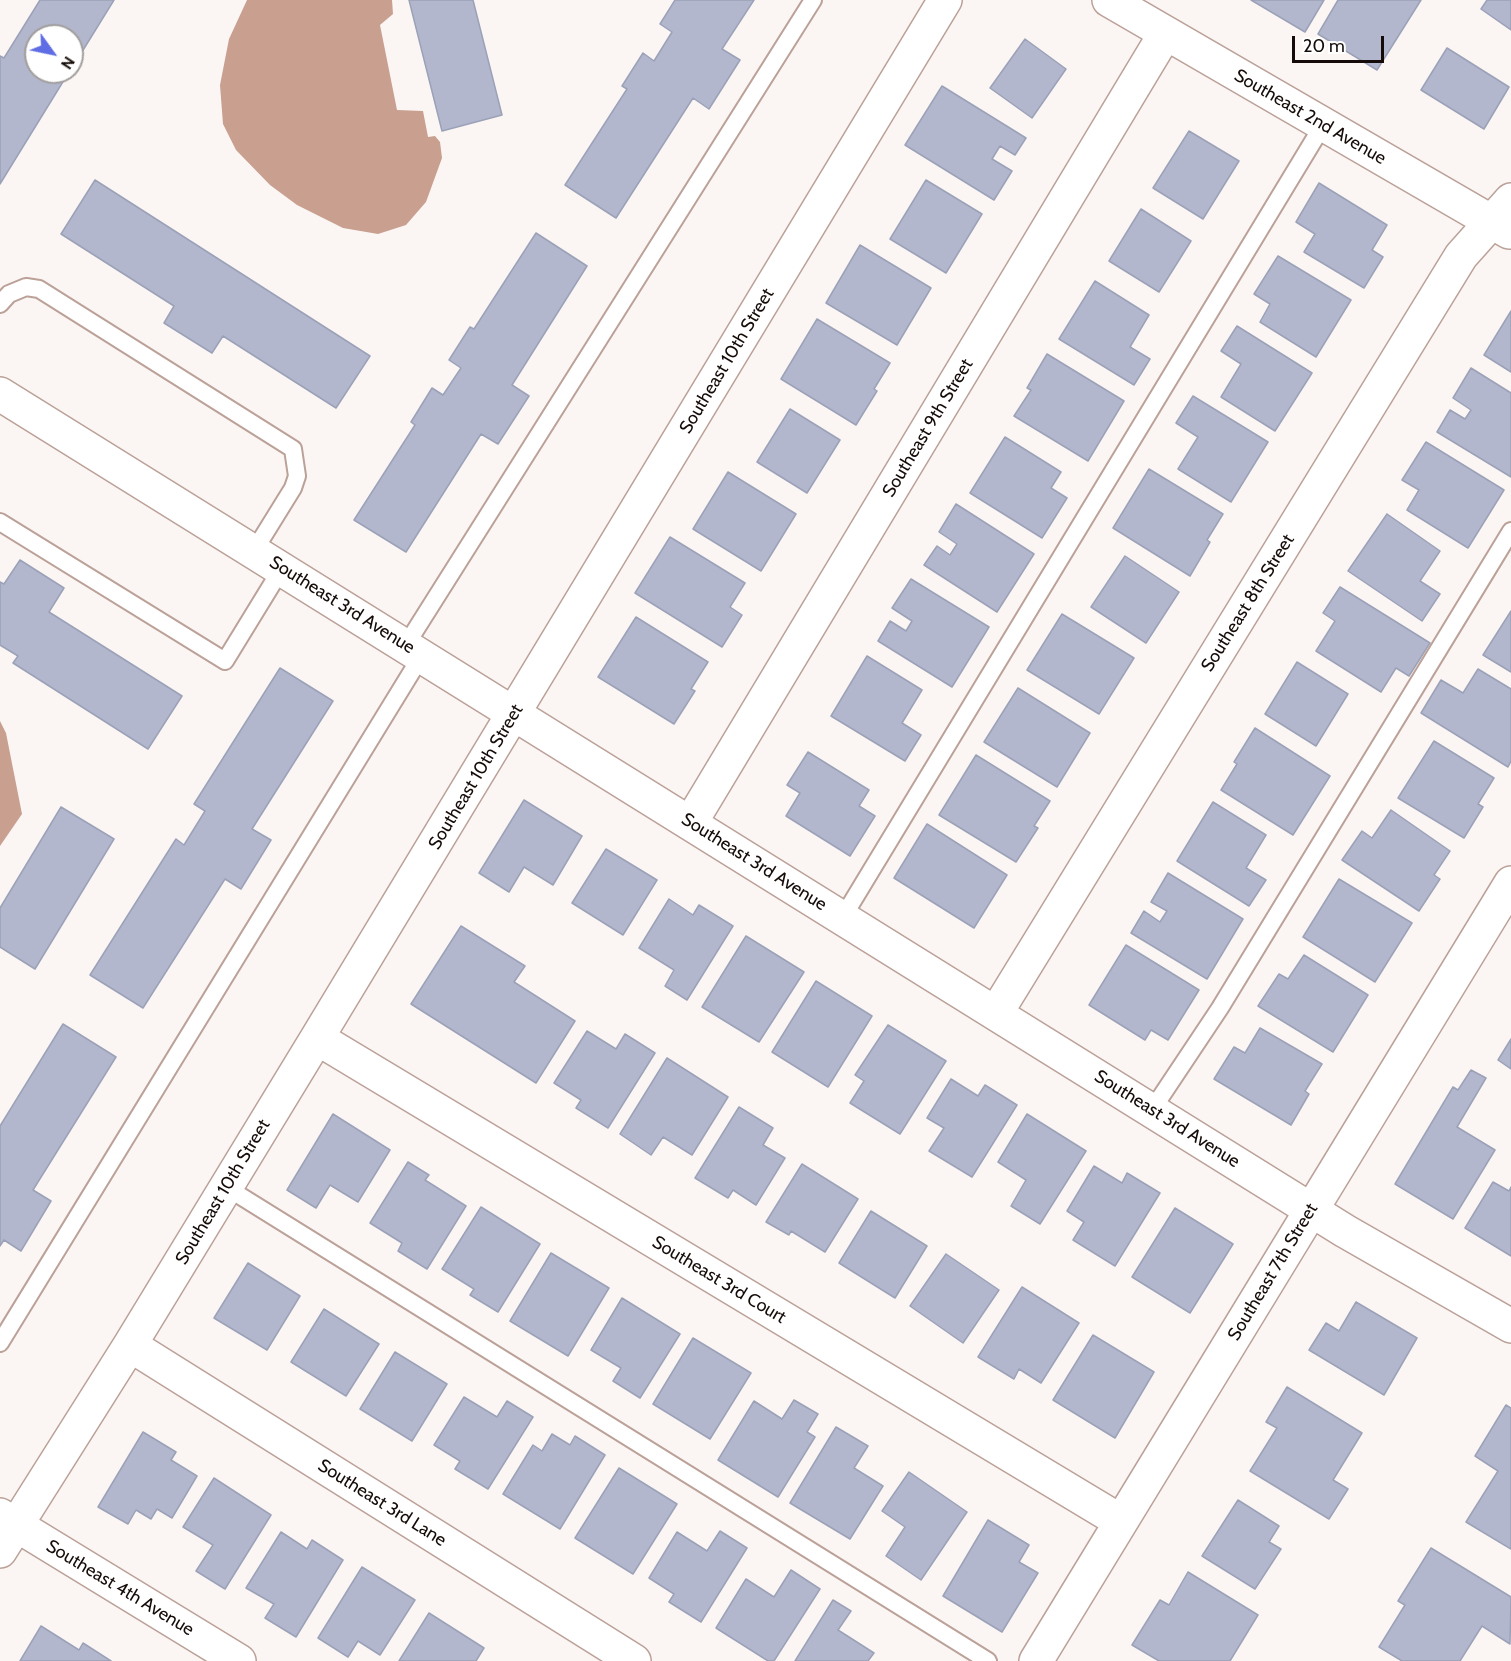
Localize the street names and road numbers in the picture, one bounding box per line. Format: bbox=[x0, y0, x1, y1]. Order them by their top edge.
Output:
street label: Southeast 2nd Avenue bbox=[1230, 65, 1390, 169]
street label: Southeast 10th Street bbox=[675, 284, 779, 438]
street label: Southeast 9th Street bbox=[878, 355, 978, 501]
street label: Southeast 8th Street bbox=[1197, 530, 1299, 676]
street label: Southeast 3rd Avenue bbox=[265, 551, 419, 659]
street label: Southeast 10th Street bbox=[424, 700, 528, 854]
street label: Southeast 3rd Avenue bbox=[677, 808, 831, 916]
street label: Southeast 3rd Avenue bbox=[1090, 1065, 1244, 1173]
street label: Southeast 10th Street bbox=[171, 1115, 275, 1269]
street label: Southeast 7th Street bbox=[1223, 1199, 1323, 1345]
street label: Southeast 3rd Court bbox=[648, 1232, 790, 1328]
street label: Southeast 3rd Lane bbox=[314, 1455, 450, 1551]
street label: Southeast 4th Avenue bbox=[42, 1535, 198, 1641]

